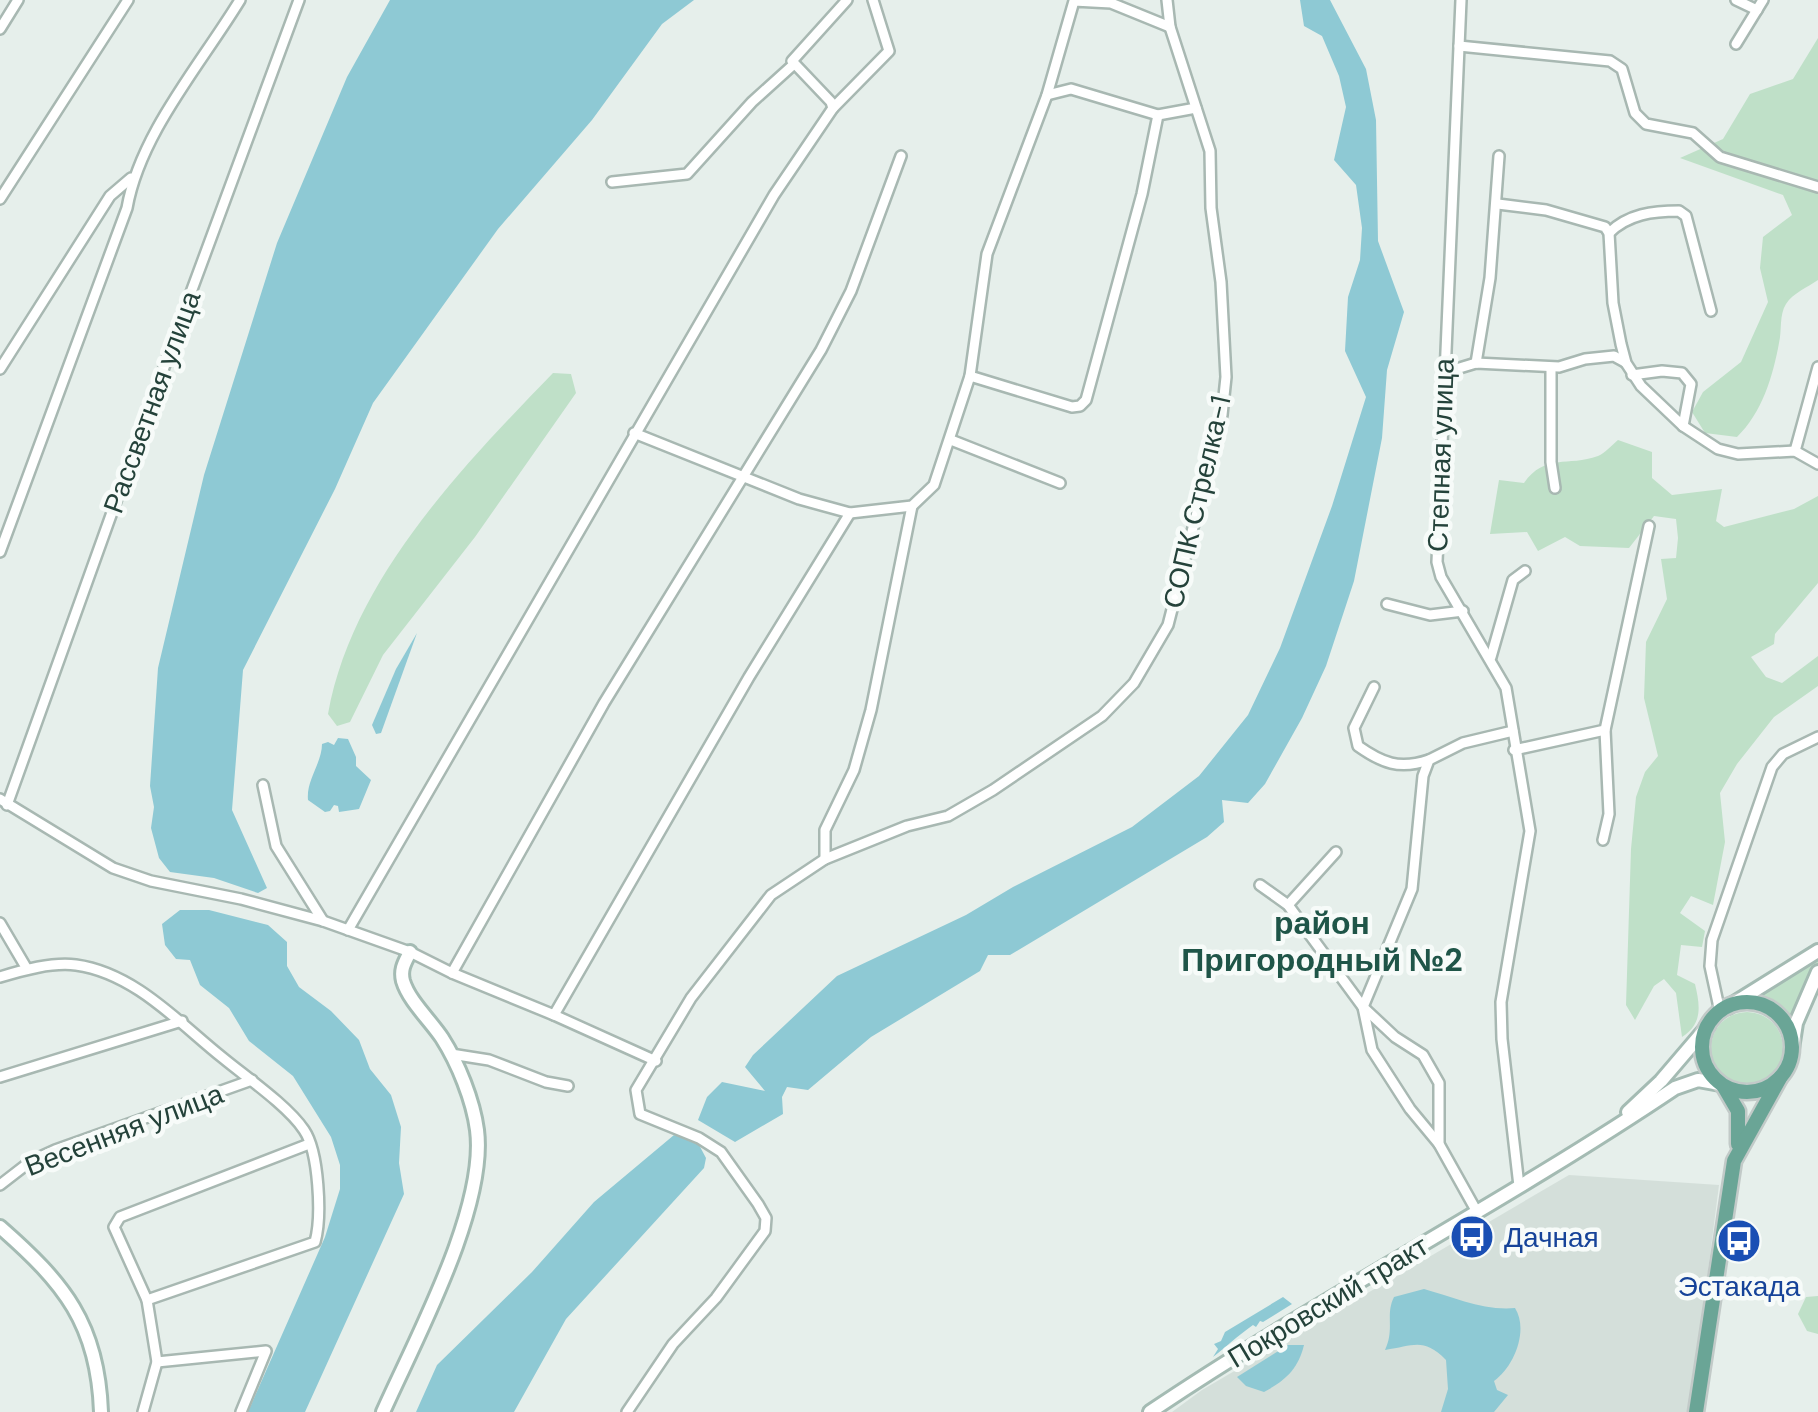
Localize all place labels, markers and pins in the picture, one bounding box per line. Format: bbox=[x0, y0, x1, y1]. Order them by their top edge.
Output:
bus stop icon: Дачная bbox=[1449, 1214, 1495, 1260]
bus stop icon: Эстакада bbox=[1716, 1218, 1762, 1264]
place label: Дачная bbox=[1504, 1219, 1599, 1256]
place label: Эстакада bbox=[1678, 1268, 1801, 1305]

